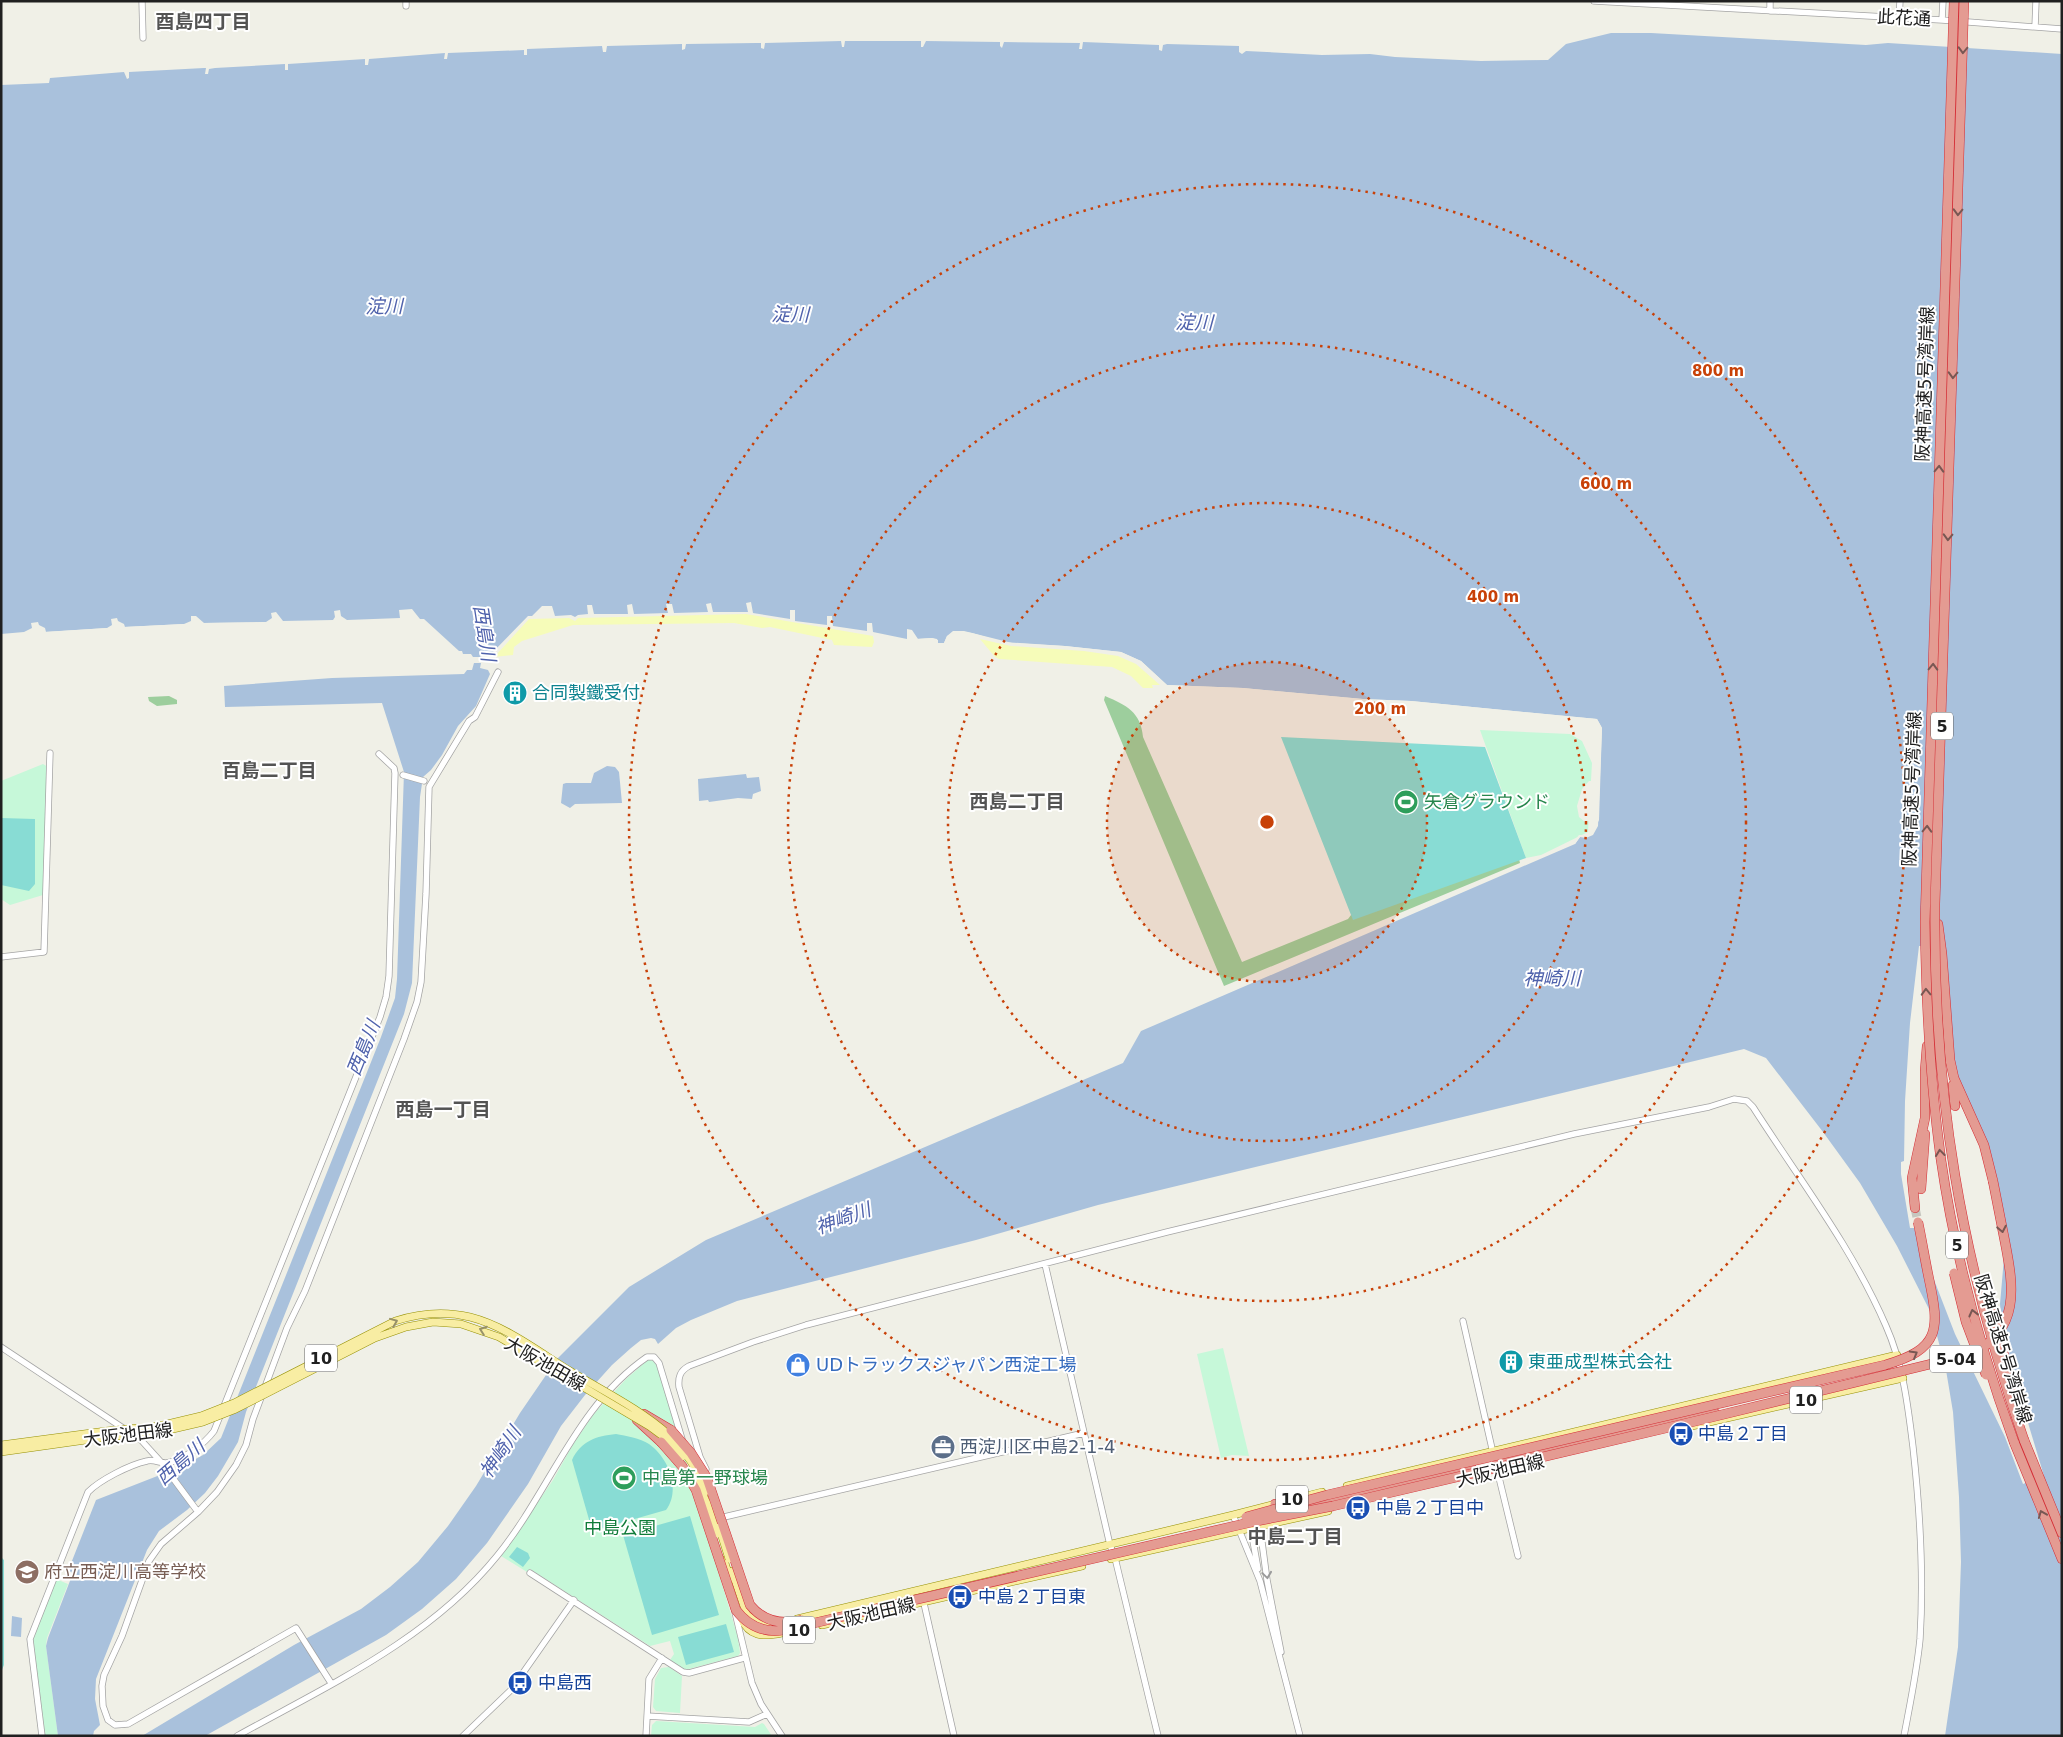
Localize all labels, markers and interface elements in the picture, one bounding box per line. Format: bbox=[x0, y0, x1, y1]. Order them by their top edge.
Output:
street label: 此花通 bbox=[1877, 6, 1932, 29]
district label: 酉島四丁目 bbox=[155, 10, 251, 32]
one-way arrow bbox=[1958, 46, 1968, 54]
one-way arrow bbox=[1952, 209, 1963, 217]
water label: 淀川 bbox=[365, 295, 405, 317]
water label: 淀川 bbox=[771, 303, 811, 325]
street label: 阪神高速5号湾岸線 bbox=[1911, 306, 1938, 462]
water label: 淀川 bbox=[1175, 311, 1215, 333]
text: 800 m bbox=[1692, 362, 1744, 380]
one-way arrow bbox=[1947, 371, 1958, 379]
one-way arrow bbox=[1934, 465, 1944, 473]
text: 600 m bbox=[1580, 475, 1632, 493]
one-way arrow bbox=[1942, 533, 1953, 541]
text: 400 m bbox=[1467, 588, 1519, 606]
water label: 西島川 bbox=[470, 603, 501, 665]
one-way arrow bbox=[1927, 663, 1938, 671]
building icon: 合同製鐵受付 bbox=[502, 680, 528, 706]
place label: 合同製鐵受付 bbox=[532, 682, 640, 703]
text: 200 m bbox=[1354, 700, 1406, 718]
street label: 阪神高速5号湾岸線 bbox=[1898, 711, 1925, 867]
road number: 5 bbox=[1931, 712, 1953, 739]
district label: 百島二丁目 bbox=[221, 759, 317, 781]
sports icon: 矢倉グラウンド bbox=[1393, 789, 1419, 815]
district label: 西島二丁目 bbox=[969, 790, 1065, 812]
place label: 矢倉グラウンド bbox=[1424, 791, 1550, 812]
centre of rings bbox=[1258, 813, 1276, 831]
one-way arrow bbox=[1922, 825, 1933, 833]
water label: 神崎川 bbox=[1523, 967, 1582, 989]
one-way arrow bbox=[1921, 987, 1932, 995]
water label: 西島川 bbox=[342, 1016, 385, 1079]
district label: 西島一丁目 bbox=[395, 1098, 491, 1120]
one-way arrow bbox=[1935, 1149, 1946, 1157]
water label: 神崎川 bbox=[812, 1197, 875, 1238]
one-way arrow bbox=[1996, 1225, 2007, 1233]
road number: 5 bbox=[1946, 1232, 1968, 1258]
street label: 阪神高速5号湾岸線 bbox=[1971, 1271, 2036, 1426]
one-way arrow bbox=[1968, 1308, 1979, 1317]
one-way arrow bbox=[389, 1318, 397, 1328]
one-way arrow bbox=[479, 1326, 488, 1336]
street label: 大阪池田線 bbox=[501, 1332, 589, 1395]
road number: 10 bbox=[305, 1345, 337, 1372]
road number: 5-04 bbox=[1930, 1346, 1982, 1372]
building icon: 東亜成型株式会社 bbox=[1498, 1349, 1524, 1375]
one-way arrow bbox=[1908, 1350, 1917, 1360]
place label: 東亜成型株式会社 bbox=[1528, 1351, 1672, 1372]
shop icon: UDトラックスジャパン西淀工場 bbox=[785, 1352, 811, 1378]
place label: UDトラックスジャパン西淀工場 bbox=[816, 1354, 1077, 1375]
road number: 10 bbox=[1790, 1386, 1822, 1414]
street label: 大阪池田線 bbox=[82, 1419, 174, 1450]
water label: 神崎川 bbox=[475, 1421, 526, 1482]
bus stop icon: 中島２丁目 bbox=[1668, 1421, 1694, 1447]
place label: 中島２丁目 bbox=[1698, 1423, 1788, 1444]
water label: 西島川 bbox=[151, 1434, 210, 1489]
office icon: 西淀川区中島2-1-4 bbox=[930, 1434, 956, 1460]
place label: 西淀川区中島2-1-4 bbox=[960, 1436, 1115, 1457]
street label: 大阪池田線 bbox=[1454, 1450, 1546, 1491]
sports icon: 中島第一野球場 bbox=[611, 1465, 637, 1491]
place label: 中島第一野球場 bbox=[642, 1467, 768, 1488]
road number: 10 bbox=[1276, 1486, 1308, 1512]
bus stop icon: 中島２丁目中 bbox=[1345, 1495, 1371, 1521]
place label: 中島２丁目中 bbox=[1376, 1497, 1484, 1518]
one-way arrow bbox=[2038, 1510, 2048, 1519]
park label: 中島公園 bbox=[584, 1517, 656, 1538]
district label: 中島二丁目 bbox=[1247, 1525, 1343, 1547]
school or university icon: 府立西淀川高等学校 bbox=[14, 1559, 40, 1585]
place label: 府立西淀川高等学校 bbox=[44, 1561, 206, 1582]
one-way arrow bbox=[1261, 1572, 1272, 1580]
bus stop icon: 中島２丁目東 bbox=[947, 1584, 973, 1610]
place label: 中島２丁目東 bbox=[978, 1586, 1086, 1607]
street label: 大阪池田線 bbox=[825, 1593, 917, 1634]
road number: 10 bbox=[783, 1616, 815, 1644]
bus stop icon: 中島西 bbox=[507, 1670, 533, 1696]
place label: 中島西 bbox=[538, 1672, 592, 1693]

